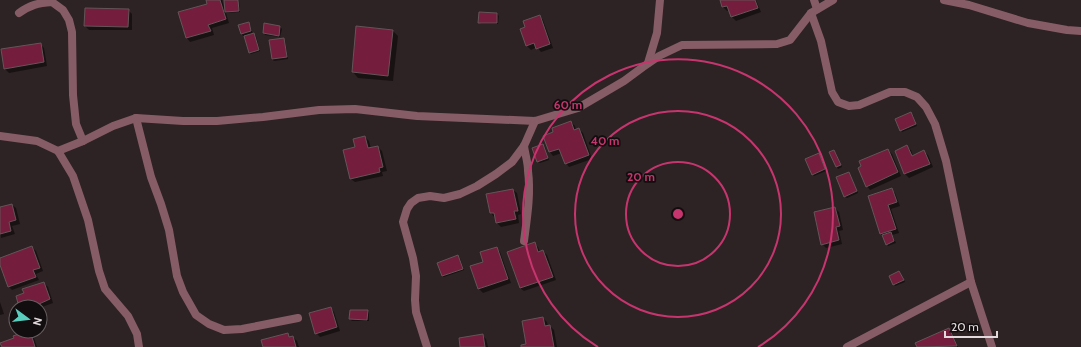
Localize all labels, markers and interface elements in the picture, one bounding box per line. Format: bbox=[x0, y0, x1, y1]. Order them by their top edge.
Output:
text: 60 m bbox=[554, 97, 582, 112]
text: 40 m bbox=[590, 133, 620, 148]
text: 20 m bbox=[627, 169, 655, 184]
centre of rings bbox=[671, 207, 685, 221]
north arrow bbox=[8, 299, 48, 339]
scale bar bbox=[945, 313, 997, 339]
text: N bbox=[30, 316, 45, 327]
text: 20 m bbox=[951, 319, 979, 334]

